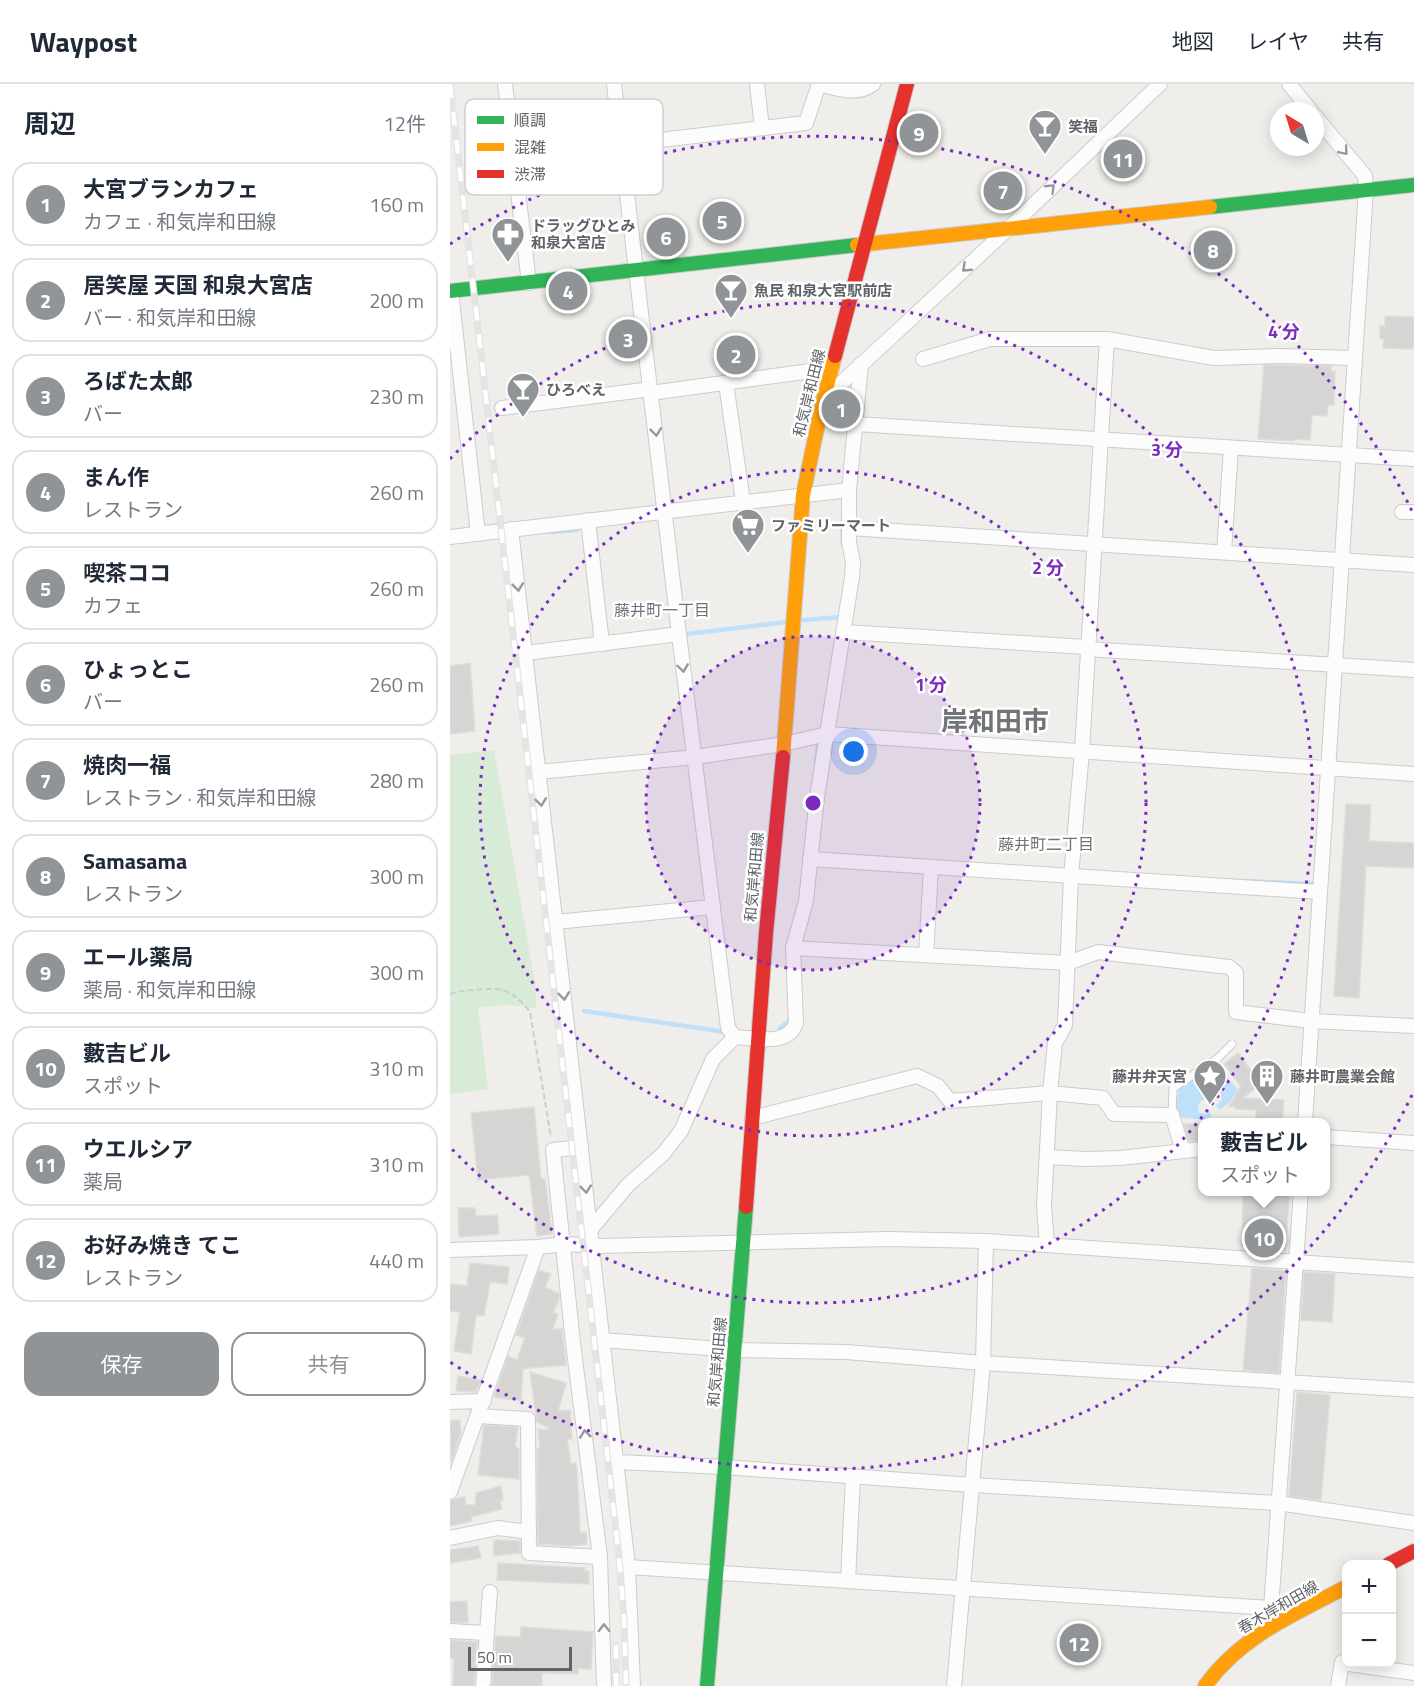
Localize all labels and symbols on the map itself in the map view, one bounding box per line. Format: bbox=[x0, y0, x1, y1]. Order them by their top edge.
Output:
legend bbox=[465, 99, 663, 195]
north arrow bbox=[1270, 102, 1324, 156]
text: 順調 bbox=[514, 108, 546, 132]
bar icon: 笑福 bbox=[1027, 108, 1063, 155]
pin: 9 bbox=[900, 110, 938, 156]
place label: 笑福 bbox=[1068, 115, 1098, 138]
text: 混雑 bbox=[514, 135, 546, 159]
pin: 11 bbox=[1104, 136, 1142, 182]
one-way arrow bbox=[1337, 144, 1348, 155]
text: 渋滞 bbox=[514, 162, 546, 186]
pin: 7 bbox=[984, 168, 1022, 214]
one-way arrow bbox=[1044, 184, 1055, 195]
pin: 5 bbox=[702, 198, 742, 244]
place label: ドラッグひとみ 和泉大宮店 bbox=[531, 214, 636, 254]
pin: 6 bbox=[646, 214, 686, 260]
pharmacy icon: ドラッグひとみ 和泉大宮店 bbox=[490, 216, 526, 263]
pin: 8 bbox=[1194, 228, 1233, 272]
one-way arrow bbox=[962, 261, 972, 272]
pin: 4 bbox=[548, 268, 588, 314]
bar icon: 魚民 和泉大宮駅前店 bbox=[713, 272, 749, 319]
place label: 魚民 和泉大宮駅前店 bbox=[754, 279, 892, 302]
pin: 3 bbox=[608, 316, 648, 362]
text: 4 分 bbox=[1268, 318, 1300, 345]
pin: 2 bbox=[716, 332, 756, 378]
street label: 和気岸和田線 bbox=[787, 347, 831, 439]
bar icon: ひろべえ bbox=[505, 371, 541, 418]
place label: ひろべえ bbox=[546, 378, 606, 401]
pin: 1 bbox=[822, 386, 860, 432]
one-way arrow bbox=[649, 428, 662, 437]
text: 3 分 bbox=[1151, 436, 1183, 463]
supermarket icon: ファミリーマート bbox=[730, 507, 766, 554]
place label: ファミリーマート bbox=[771, 514, 891, 537]
text: 2 分 bbox=[1032, 554, 1064, 581]
one-way arrow bbox=[511, 583, 524, 592]
district label: 藤井町一丁目 bbox=[614, 598, 710, 622]
one-way arrow bbox=[677, 663, 689, 673]
text: 1 分 bbox=[915, 671, 947, 698]
district label: 岸和田市 bbox=[941, 700, 1049, 741]
your location bbox=[839, 737, 868, 766]
centre of rings bbox=[803, 793, 823, 813]
one-way arrow bbox=[534, 797, 547, 806]
street label: 和気岸和田線 bbox=[739, 831, 769, 923]
district label: 藤井町二丁目 bbox=[998, 832, 1094, 856]
one-way arrow bbox=[557, 991, 569, 1000]
place icon: 藤井弁天宮 bbox=[1192, 1058, 1228, 1105]
building icon: 藤井町農業会館 bbox=[1249, 1058, 1285, 1105]
place label: 藤井弁天宮 bbox=[1112, 1065, 1187, 1088]
place label: 藤井町農業会館 bbox=[1290, 1065, 1395, 1088]
one-way arrow bbox=[579, 1185, 591, 1194]
pin: 10 bbox=[1244, 1216, 1284, 1260]
street label: 和気岸和田線 bbox=[702, 1316, 732, 1408]
one-way arrow bbox=[579, 1429, 591, 1438]
street label: 春木岸和田線 bbox=[1233, 1575, 1323, 1639]
pin: 12 bbox=[1060, 1620, 1098, 1666]
one-way arrow bbox=[597, 1623, 610, 1632]
scale bar bbox=[468, 1644, 572, 1672]

